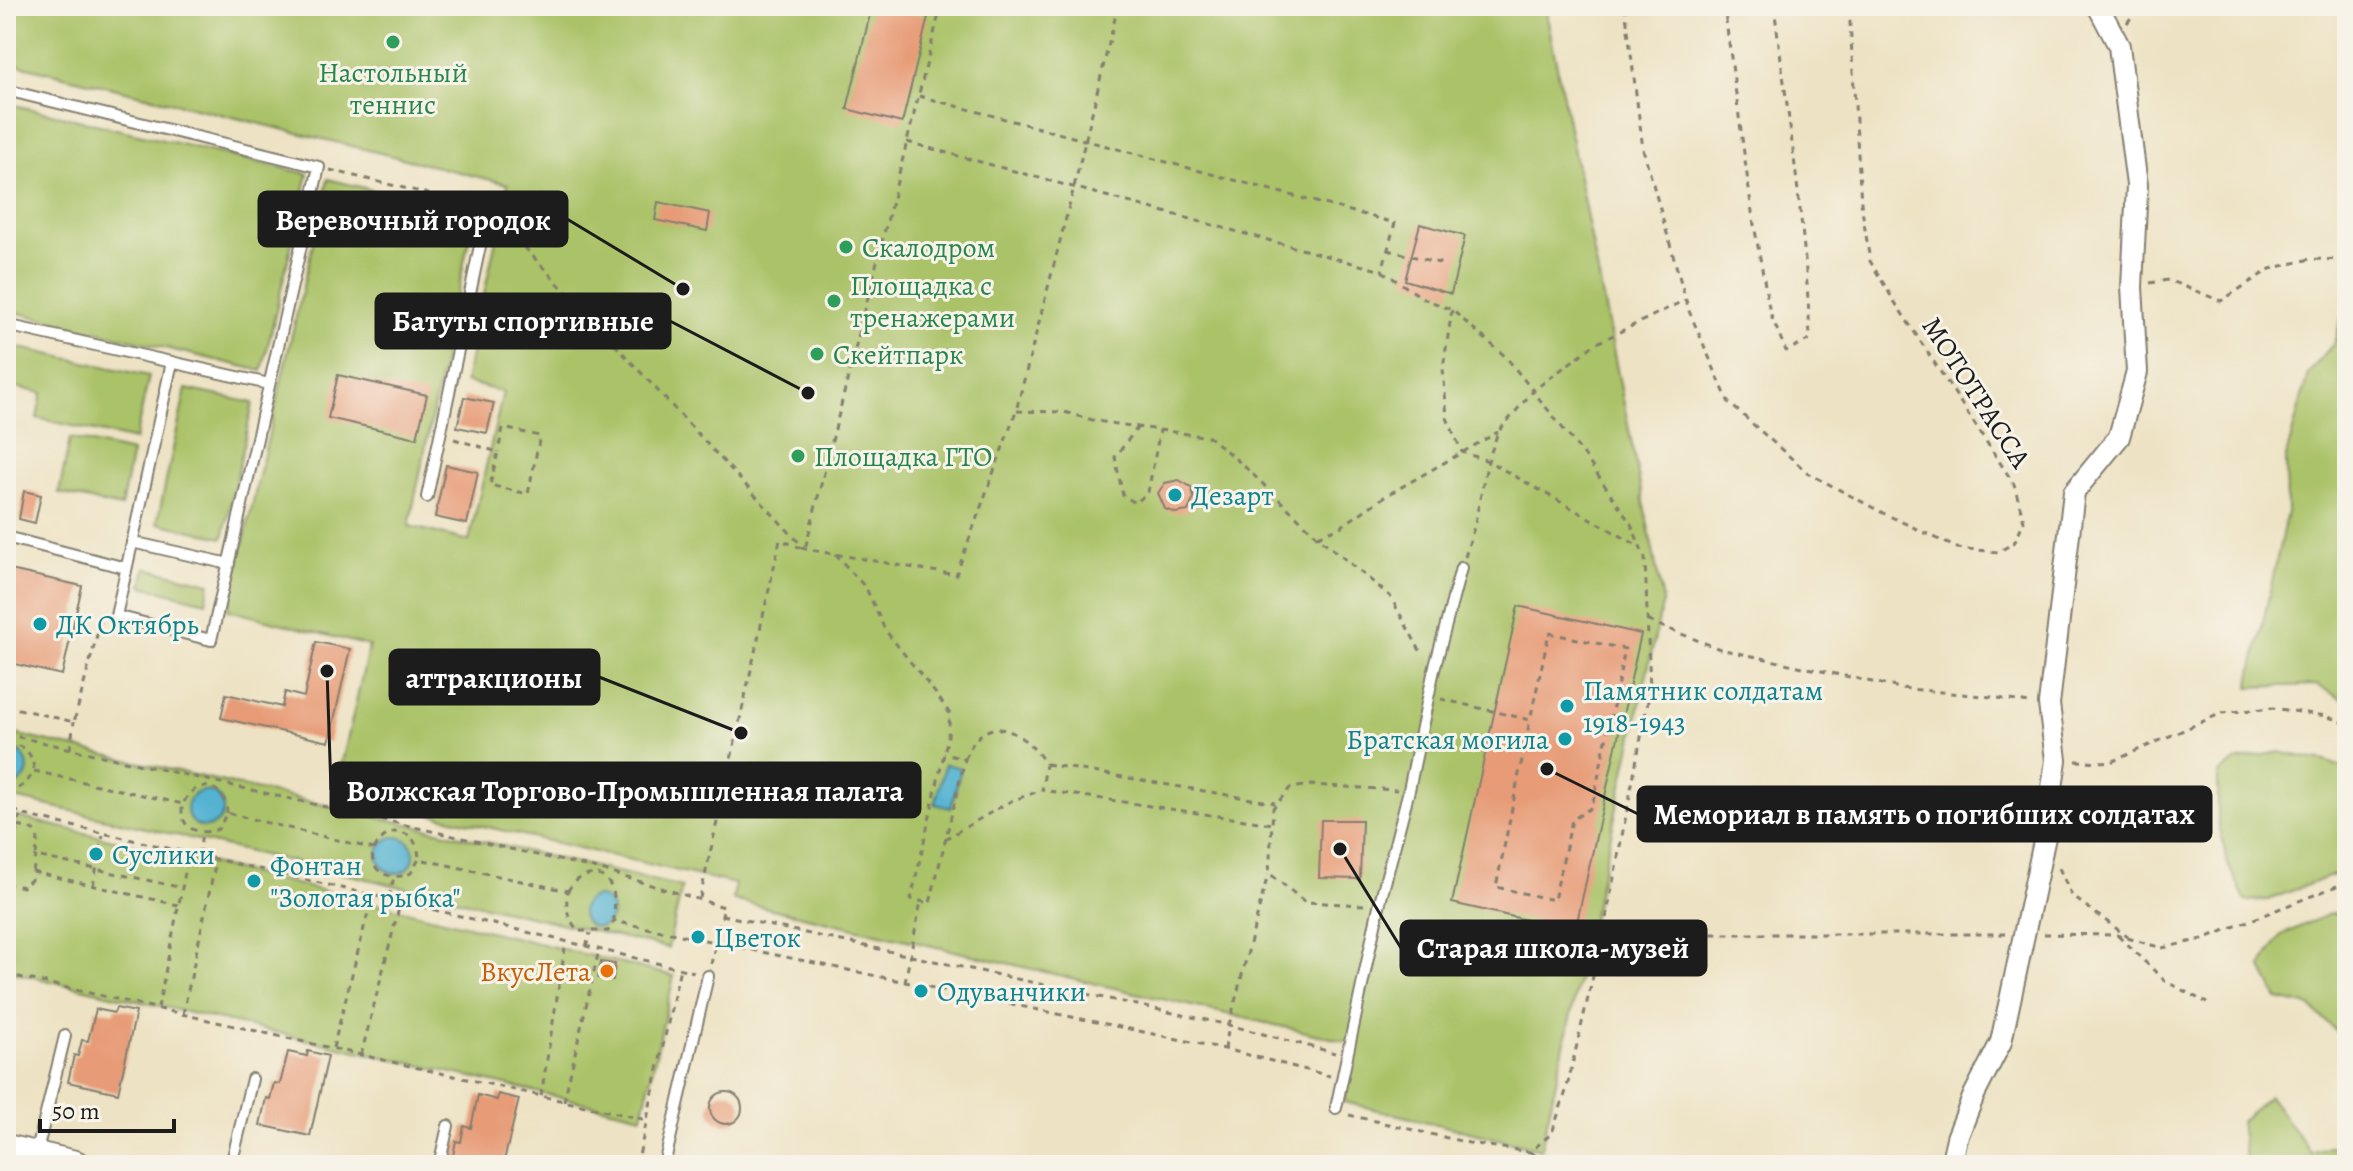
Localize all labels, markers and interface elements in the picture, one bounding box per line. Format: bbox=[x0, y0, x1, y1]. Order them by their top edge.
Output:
marker: Настольный теннис bbox=[384, 33, 402, 51]
place label: Настольный теннис bbox=[318, 54, 468, 124]
callout: Веревочный городок bbox=[259, 192, 567, 246]
text: Веревочный городок bbox=[275, 200, 551, 240]
place label: Скалодром bbox=[862, 229, 995, 267]
marker: Скалодром bbox=[837, 238, 855, 256]
place label: Площадка с тренажерами bbox=[850, 267, 1015, 337]
marker: Площадка с тренажерами bbox=[825, 292, 843, 310]
callout: Батуты спортивные bbox=[376, 294, 670, 348]
text: Батуты спортивные bbox=[392, 301, 654, 341]
street label: МОТОТРАССА bbox=[1913, 309, 2040, 476]
place label: Скейтпарк bbox=[833, 336, 964, 374]
marker: Скейтпарк bbox=[808, 345, 826, 363]
place label: Площадка ГТО bbox=[814, 438, 992, 476]
marker: Площадка ГТО bbox=[789, 447, 807, 465]
place label: Дезарт bbox=[1191, 477, 1274, 515]
marker: Дезарт bbox=[1166, 486, 1184, 504]
place label: ДК Октябрь bbox=[56, 606, 199, 644]
marker: ДК Октябрь bbox=[31, 615, 49, 633]
callout: аттракционы bbox=[390, 650, 599, 704]
text: аттракционы bbox=[405, 658, 583, 698]
place label: Памятник солдатам 1918-1943 bbox=[1583, 672, 1823, 742]
marker: Памятник солдатам 1918-1943 bbox=[1558, 697, 1576, 715]
place label: Братская могила bbox=[1346, 721, 1549, 759]
marker: Братская могила bbox=[1556, 730, 1574, 748]
callout: Волжская Торгово-Промышленная палата bbox=[331, 763, 920, 817]
text: Волжская Торгово-Промышленная палата bbox=[346, 771, 904, 811]
callout: Мемориал в память о погибших солдатах bbox=[1638, 787, 2211, 841]
text: Мемориал в память о погибших солдатах bbox=[1653, 794, 2195, 834]
place label: Суслики bbox=[112, 836, 215, 874]
marker: Суслики bbox=[87, 845, 105, 863]
place label: Фонтан "Золотая рыбка" bbox=[270, 847, 461, 917]
marker: Фонтан "Золотая рыбка" bbox=[245, 872, 263, 890]
place label: Цветок bbox=[714, 919, 801, 957]
callout: Старая школа-музей bbox=[1401, 921, 1706, 975]
marker: Цветок bbox=[689, 928, 707, 946]
text: Старая школа-музей bbox=[1417, 928, 1689, 968]
place label: ВкусЛета bbox=[480, 953, 591, 991]
marker: ВкусЛета bbox=[598, 962, 616, 980]
place label: Одуванчики bbox=[937, 973, 1086, 1011]
marker: Одуванчики bbox=[912, 982, 930, 1000]
scale bar bbox=[40, 1083, 174, 1133]
text: 50 m bbox=[52, 1095, 100, 1127]

